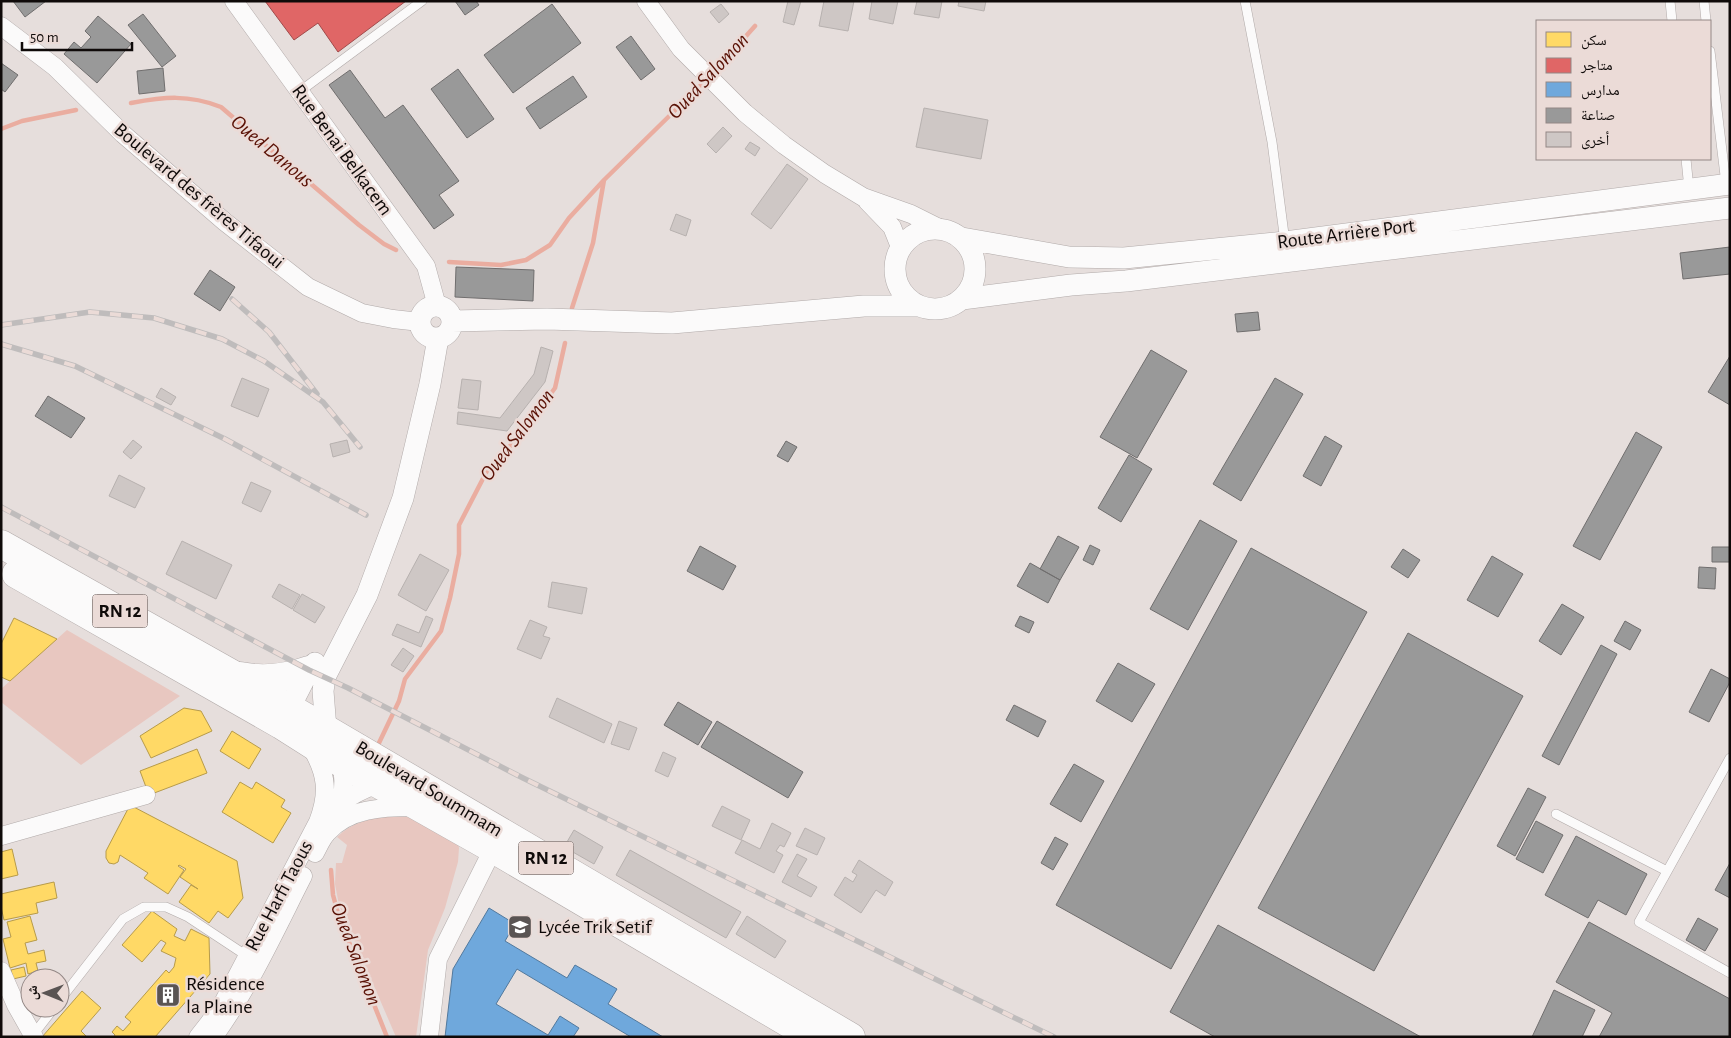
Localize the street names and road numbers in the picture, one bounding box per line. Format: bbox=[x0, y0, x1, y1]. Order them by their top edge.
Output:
street label: Rue Benai Belkacem bbox=[288, 81, 396, 219]
street label: Boulevard des frères Tifaoui bbox=[110, 119, 288, 273]
street label: Route Arrière Port bbox=[1276, 216, 1416, 252]
road number: RN 12 bbox=[92, 594, 148, 628]
street label: Boulevard Soummam bbox=[352, 737, 506, 841]
street label: Rue Harfi Taous bbox=[242, 838, 316, 954]
road number: RN 12 bbox=[518, 841, 574, 874]

